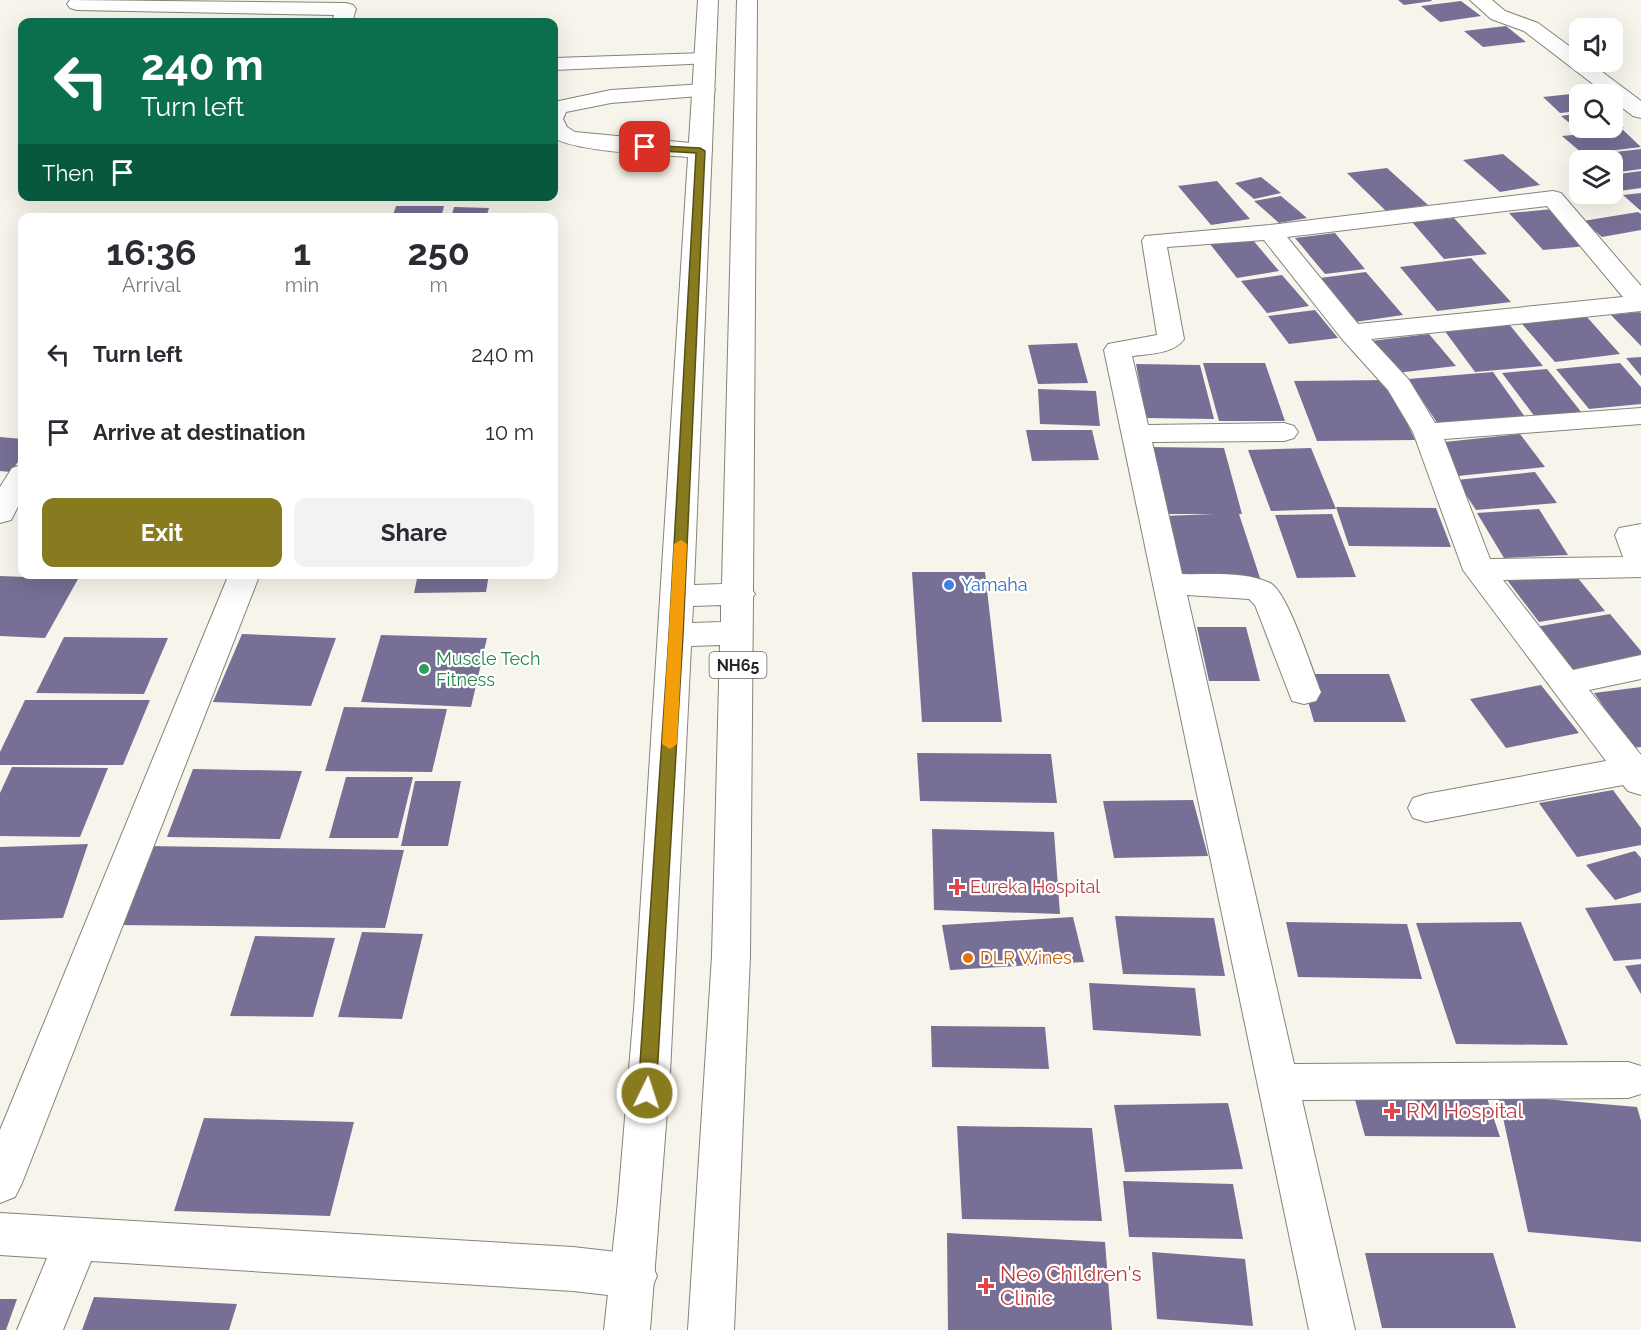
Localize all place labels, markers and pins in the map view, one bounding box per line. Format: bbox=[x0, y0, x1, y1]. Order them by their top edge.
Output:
pin bbox=[619, 121, 670, 172]
place label: Yamaha bbox=[961, 574, 1028, 595]
marker: Yamaha bbox=[942, 578, 956, 592]
place label: Muscle Tech Fitness bbox=[436, 648, 540, 690]
marker: Muscle Tech Fitness bbox=[417, 662, 431, 676]
place label: Eureka Hospital bbox=[970, 876, 1100, 897]
marker: Eureka Hospital bbox=[948, 878, 966, 896]
place label: DLR Wines bbox=[980, 947, 1072, 968]
marker: DLR Wines bbox=[961, 951, 975, 965]
place label: RM Hospital bbox=[1406, 1098, 1523, 1123]
marker: RM Hospital bbox=[1383, 1102, 1401, 1120]
place label: Neo Children's Clinic bbox=[1000, 1261, 1142, 1310]
marker: Neo Children's Clinic bbox=[977, 1277, 995, 1295]

